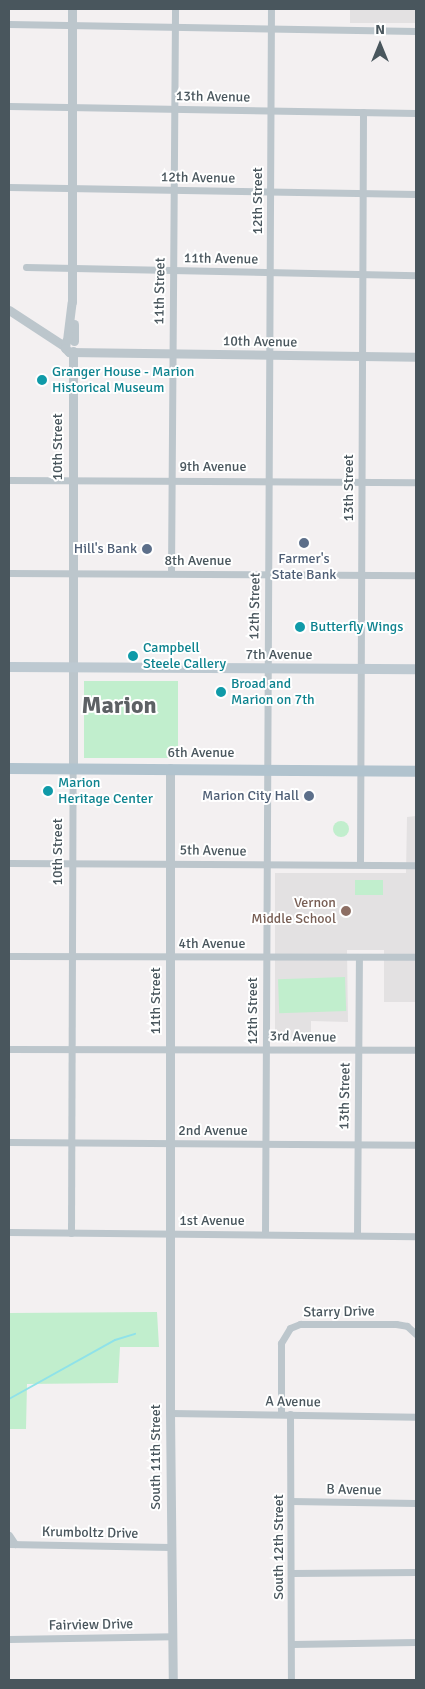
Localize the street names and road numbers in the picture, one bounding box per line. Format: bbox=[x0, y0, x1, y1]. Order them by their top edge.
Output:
street label: 13th Avenue bbox=[176, 88, 250, 106]
street label: 12th Street bbox=[250, 167, 266, 235]
street label: 12th Avenue bbox=[161, 169, 235, 187]
street label: 11th Avenue bbox=[184, 250, 258, 268]
street label: 11th Street bbox=[151, 257, 169, 325]
street label: 10th Avenue bbox=[223, 333, 297, 351]
street label: 10th Street bbox=[50, 413, 66, 481]
street label: 13th Street bbox=[341, 454, 357, 522]
street label: 9th Avenue bbox=[180, 459, 246, 475]
street label: 8th Avenue bbox=[165, 553, 231, 569]
street label: 12th Street bbox=[246, 572, 264, 640]
street label: 7th Avenue bbox=[246, 647, 312, 663]
street label: 6th Avenue bbox=[168, 745, 234, 761]
street label: 10th Street bbox=[50, 818, 66, 886]
street label: 5th Avenue bbox=[179, 842, 247, 860]
street label: 4th Avenue bbox=[179, 936, 245, 952]
street label: 11th Street bbox=[148, 967, 164, 1035]
street label: 12th Street bbox=[245, 977, 261, 1045]
street label: 3rd Avenue bbox=[269, 1028, 337, 1046]
street label: 13th Street bbox=[336, 1062, 354, 1130]
street label: 2nd Avenue bbox=[178, 1123, 248, 1139]
street label: 1st Avenue bbox=[179, 1213, 245, 1229]
street label: Starry Drive bbox=[303, 1303, 375, 1321]
street label: A Avenue bbox=[265, 1393, 321, 1411]
street label: South 11th Street bbox=[148, 1404, 164, 1510]
street label: B Avenue bbox=[326, 1481, 382, 1499]
street label: South 12th Street bbox=[271, 1494, 287, 1600]
street label: Krumboltz Drive bbox=[42, 1524, 138, 1542]
street label: Fairview Drive bbox=[49, 1616, 133, 1634]

